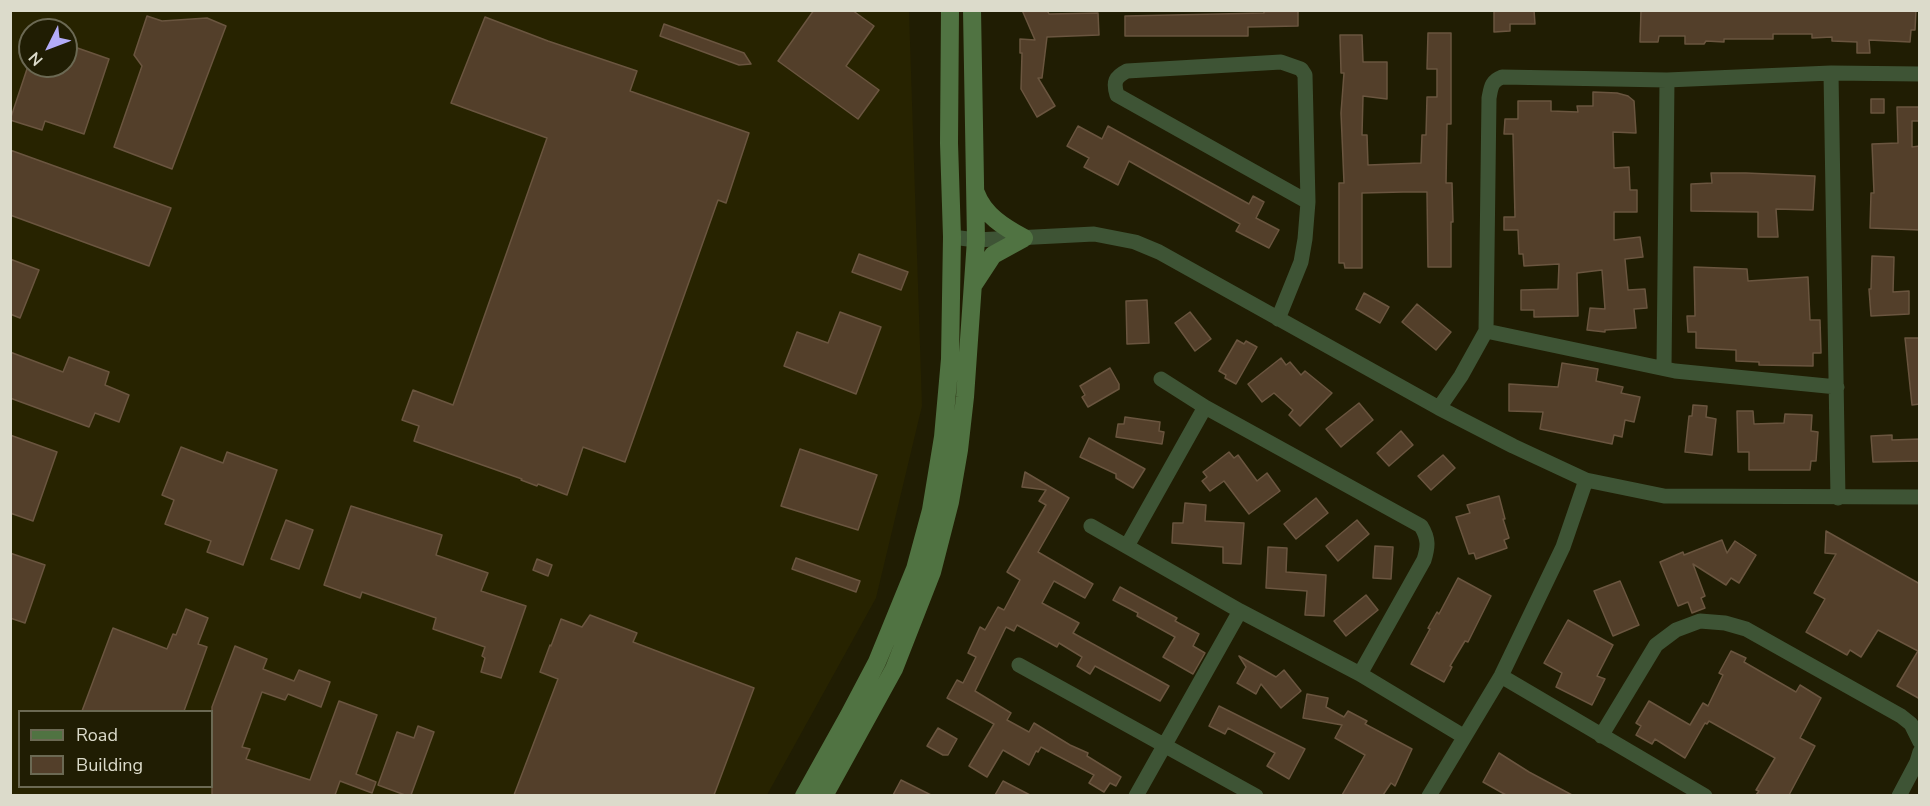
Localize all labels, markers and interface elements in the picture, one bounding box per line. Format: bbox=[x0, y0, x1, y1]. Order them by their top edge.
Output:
north arrow bbox=[18, 18, 78, 78]
text: N bbox=[24, 47, 48, 71]
legend bbox=[18, 710, 213, 788]
text: Road bbox=[76, 723, 118, 747]
text: Building bbox=[76, 753, 143, 777]

